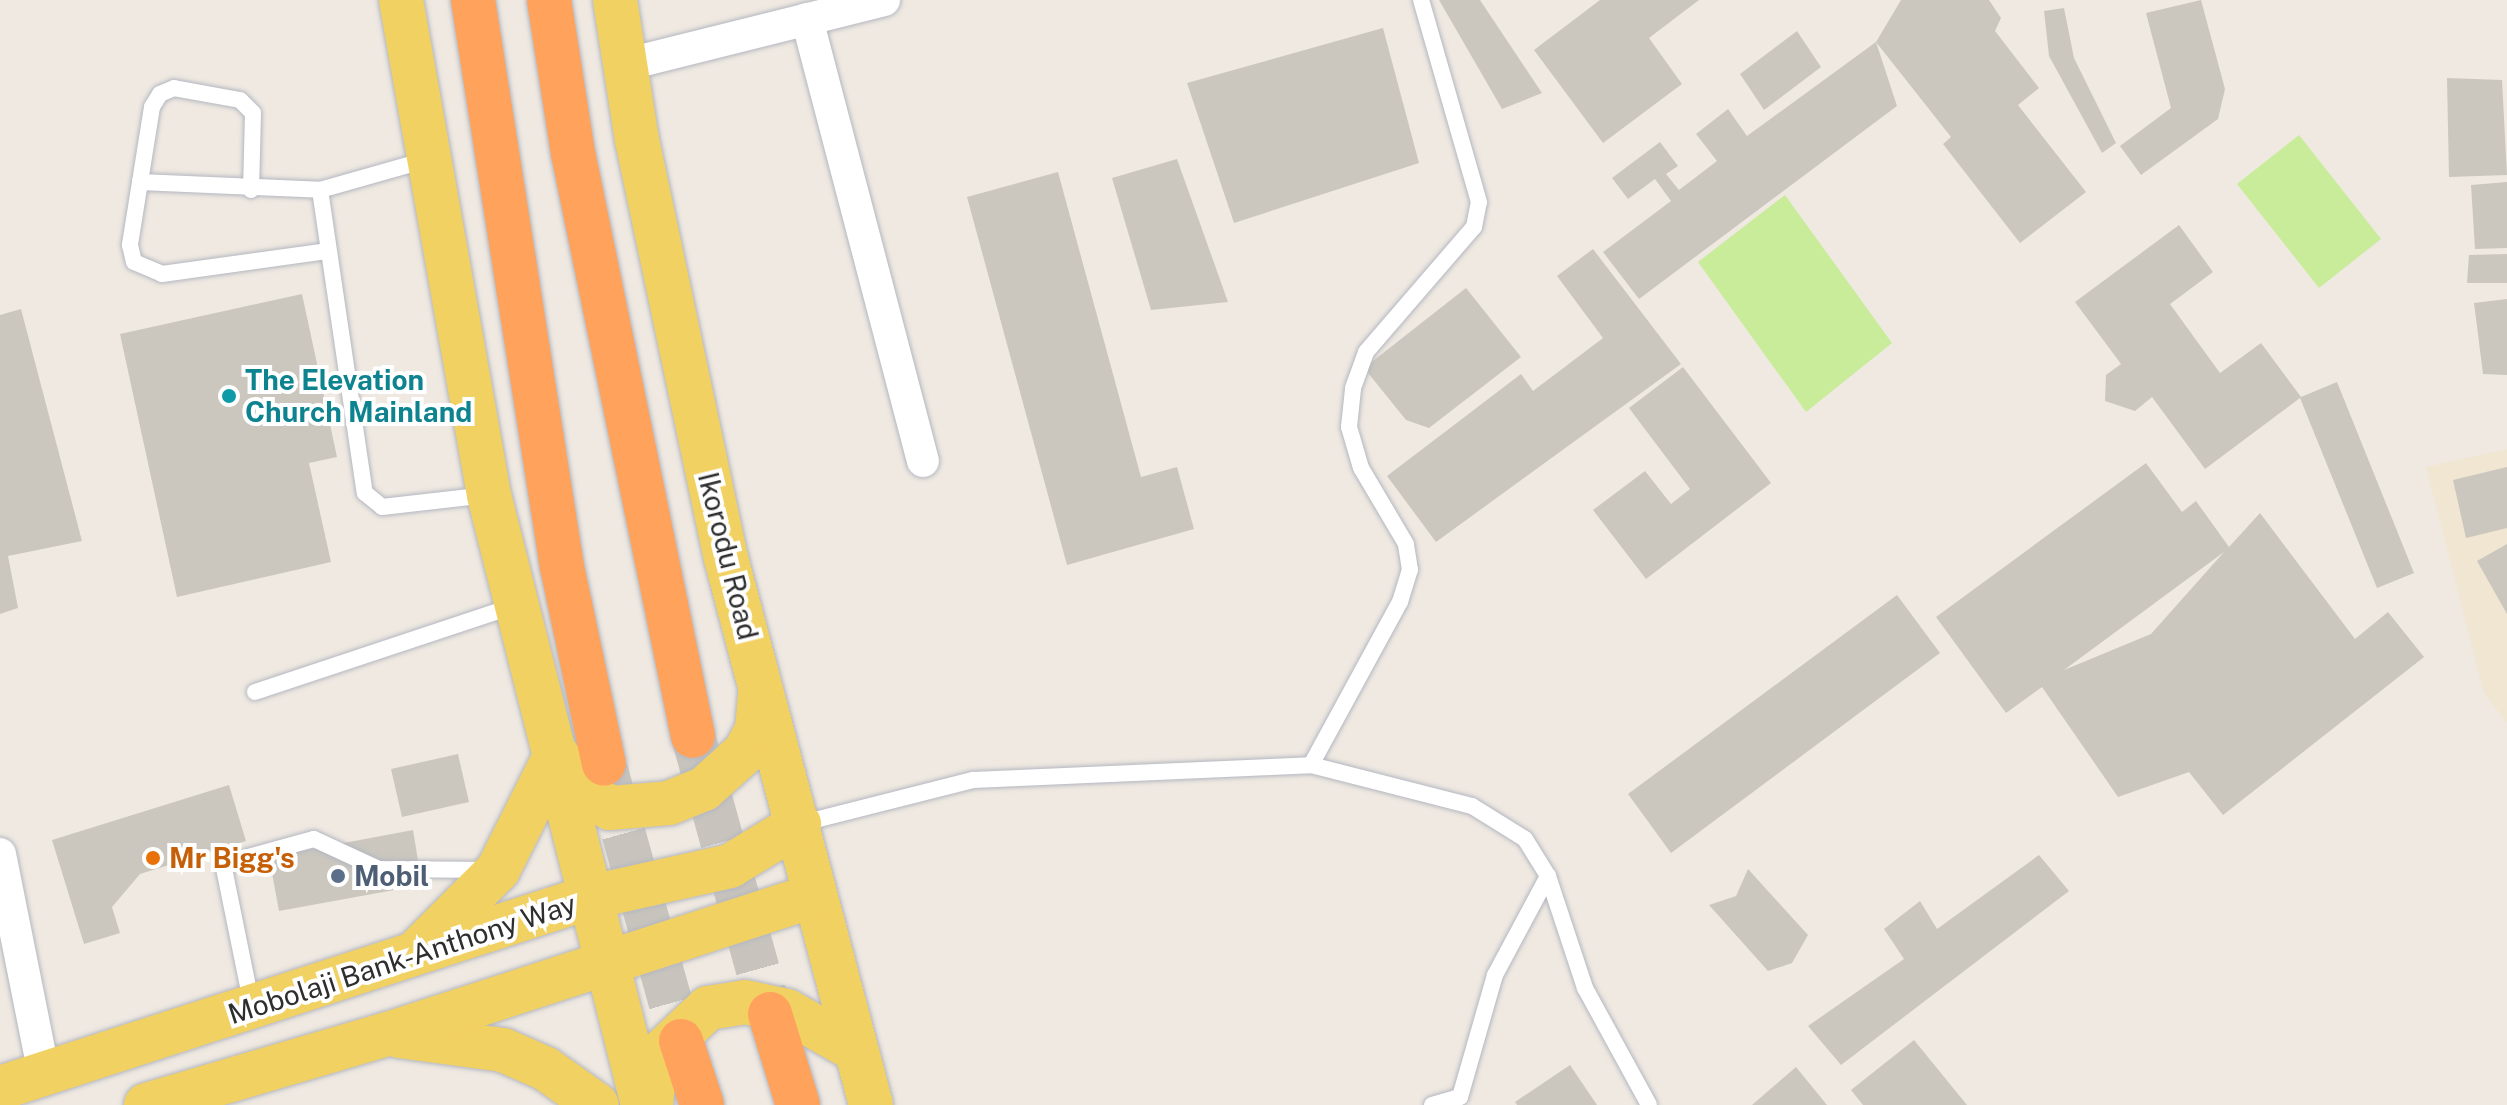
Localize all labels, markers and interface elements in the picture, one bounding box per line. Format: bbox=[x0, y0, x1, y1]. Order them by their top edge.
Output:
place label: The Elevation Church Mainland bbox=[245, 363, 472, 429]
marker: The Elevation Church Mainland bbox=[220, 387, 238, 405]
street label: Ikorodu Road bbox=[691, 469, 765, 643]
place label: Mr Bigg's bbox=[169, 841, 295, 875]
marker: Mr Bigg's bbox=[144, 849, 162, 867]
place label: Mobil bbox=[354, 859, 429, 893]
marker: Mobil bbox=[329, 867, 347, 885]
street label: Mobolaji Bank-Anthony Way bbox=[223, 887, 581, 1031]

